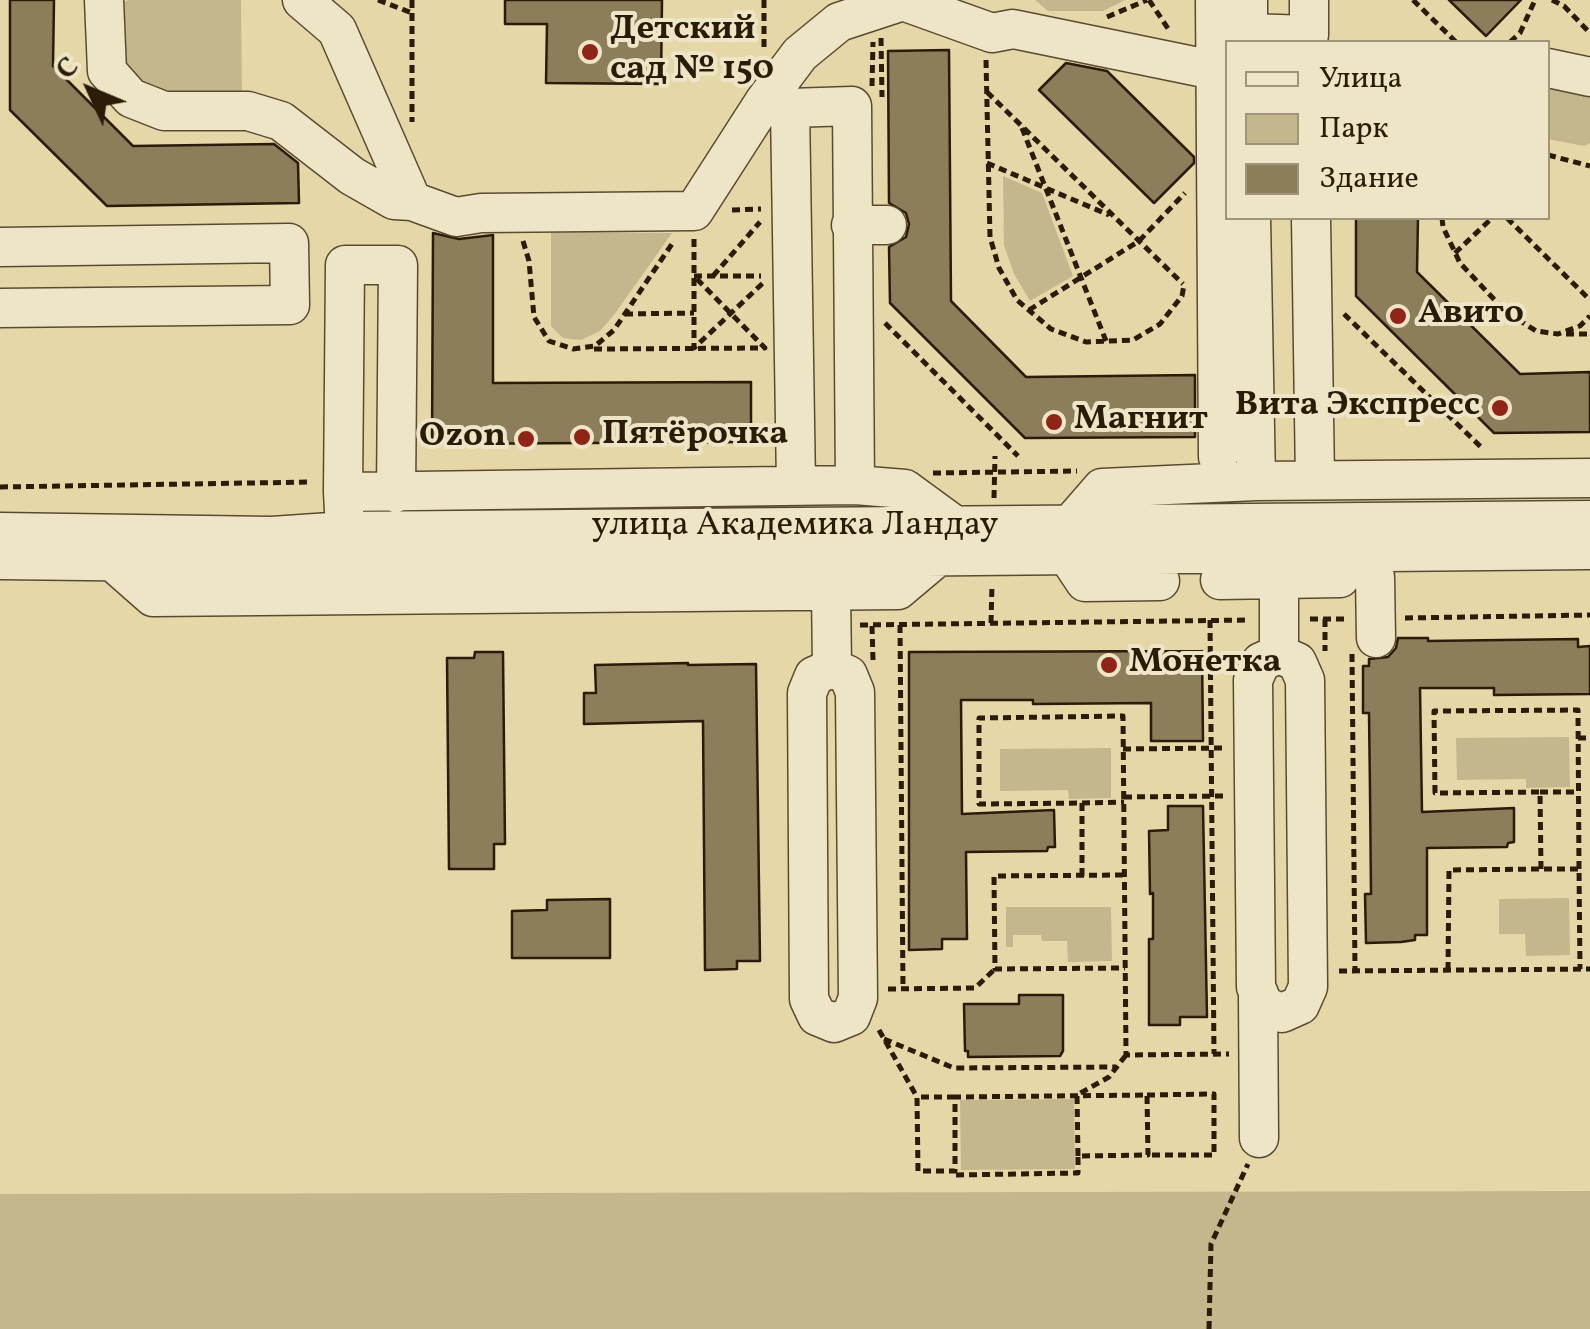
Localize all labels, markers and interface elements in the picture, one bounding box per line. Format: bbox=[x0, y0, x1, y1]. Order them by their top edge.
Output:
place label: Детский сад № 150 bbox=[610, 11, 774, 93]
north arrow bbox=[40, 40, 140, 140]
legend bbox=[1225, 40, 1550, 220]
marker: Детский сад № 150 bbox=[579, 41, 601, 63]
text: С bbox=[48, 49, 88, 89]
text: Улица bbox=[1319, 58, 1402, 100]
text: Парк bbox=[1319, 108, 1388, 150]
text: Здание bbox=[1319, 158, 1419, 200]
place label: Авито bbox=[1418, 295, 1524, 337]
marker: Авито bbox=[1387, 305, 1409, 327]
place label: Вита Экспресс bbox=[1235, 387, 1480, 429]
marker: Вита Экспресс bbox=[1489, 397, 1511, 419]
place label: Магнит bbox=[1074, 401, 1208, 443]
marker: Магнит bbox=[1043, 411, 1065, 433]
place label: Пятёрочка bbox=[602, 416, 788, 458]
place label: Ozon bbox=[419, 418, 506, 460]
marker: Пятёрочка bbox=[571, 426, 593, 448]
marker: Ozon bbox=[515, 428, 537, 450]
street label: улица Академика Ландау bbox=[592, 507, 998, 549]
place label: Монетка bbox=[1129, 644, 1282, 686]
marker: Монетка bbox=[1098, 654, 1120, 676]

